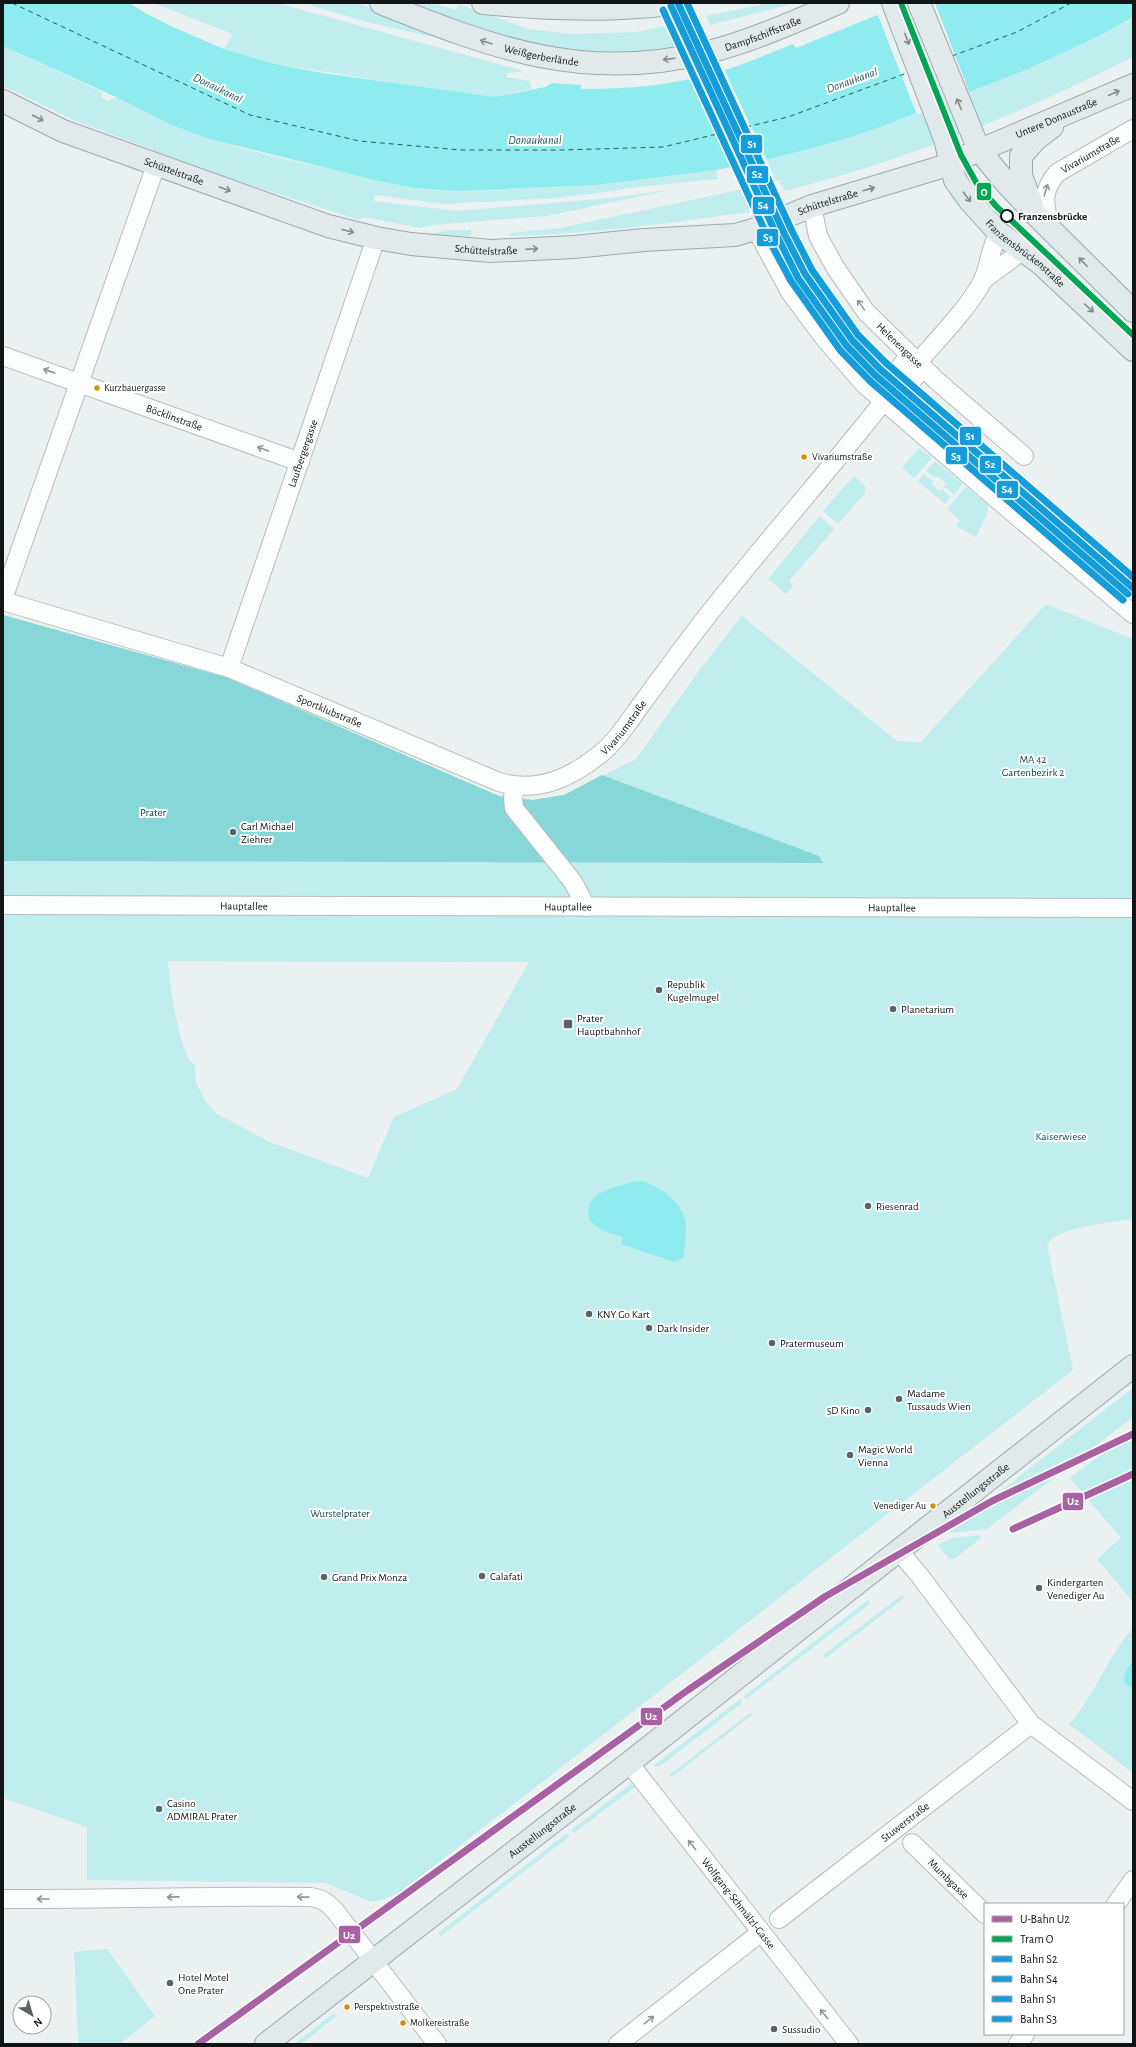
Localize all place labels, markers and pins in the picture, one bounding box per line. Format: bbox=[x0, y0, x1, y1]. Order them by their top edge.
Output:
marker: Franzensbrücke bbox=[1000, 209, 1014, 223]
place label: Franzensbrücke bbox=[1018, 211, 1087, 222]
marker: Kurzbauergasse bbox=[92, 383, 102, 393]
place label: Kurzbauergasse bbox=[104, 383, 166, 393]
marker: Vivariumstraße bbox=[799, 452, 809, 462]
place label: Vivariumstraße bbox=[812, 452, 872, 462]
place label: Carl Michael Ziehrer bbox=[241, 821, 294, 845]
marker: Carl Michael Ziehrer bbox=[228, 827, 238, 837]
place label: Republik Kugelmugel bbox=[667, 979, 719, 1003]
marker: Republik Kugelmugel bbox=[654, 985, 664, 995]
marker: Planetarium bbox=[888, 1004, 898, 1014]
place label: Planetarium bbox=[901, 1004, 954, 1015]
place label: Prater Hauptbahnhof bbox=[577, 1013, 641, 1037]
marker: Prater Hauptbahnhof bbox=[562, 1018, 574, 1030]
marker: Riesenrad bbox=[863, 1201, 873, 1211]
place label: Riesenrad bbox=[876, 1201, 919, 1212]
marker: KNY Go Kart bbox=[584, 1309, 594, 1319]
place label: KNY Go Kart bbox=[597, 1309, 650, 1320]
marker: Dark Insider bbox=[644, 1323, 654, 1333]
place label: Dark Insider bbox=[657, 1323, 709, 1334]
marker: Pratermuseum bbox=[767, 1338, 777, 1348]
place label: Pratermuseum bbox=[780, 1338, 844, 1349]
place label: Madame Tussauds Wien bbox=[907, 1388, 971, 1412]
marker: Madame Tussauds Wien bbox=[894, 1394, 904, 1404]
place label: 5D Kino bbox=[827, 1405, 860, 1416]
marker: 5D Kino bbox=[863, 1405, 873, 1415]
place label: Magic World Vienna bbox=[858, 1444, 913, 1468]
marker: Magic World Vienna bbox=[845, 1450, 855, 1460]
place label: Venediger Au bbox=[874, 1501, 926, 1511]
marker: Venediger Au bbox=[928, 1501, 938, 1511]
marker: Calafati bbox=[477, 1571, 487, 1581]
place label: Calafati bbox=[490, 1571, 523, 1582]
marker: Grand Prix Monza bbox=[319, 1572, 329, 1582]
place label: Grand Prix Monza bbox=[332, 1572, 407, 1583]
place label: Kindergarten Venediger Au bbox=[1047, 1577, 1105, 1601]
marker: Kindergarten Venediger Au bbox=[1034, 1583, 1044, 1593]
place label: Casino ADMIRAL Prater bbox=[167, 1798, 237, 1822]
marker: Casino ADMIRAL Prater bbox=[154, 1804, 164, 1814]
place label: Hotel Motel One Prater bbox=[178, 1972, 229, 1996]
marker: Hotel Motel One Prater bbox=[165, 1978, 175, 1988]
marker: Perspektivstraße bbox=[342, 2002, 352, 2012]
place label: Perspektivstraße bbox=[354, 2002, 420, 2012]
marker: Molkereistraße bbox=[398, 2018, 408, 2028]
place label: Molkereistraße bbox=[410, 2018, 470, 2028]
marker: Sussudio bbox=[769, 2024, 779, 2034]
place label: Sussudio bbox=[782, 2024, 820, 2035]

